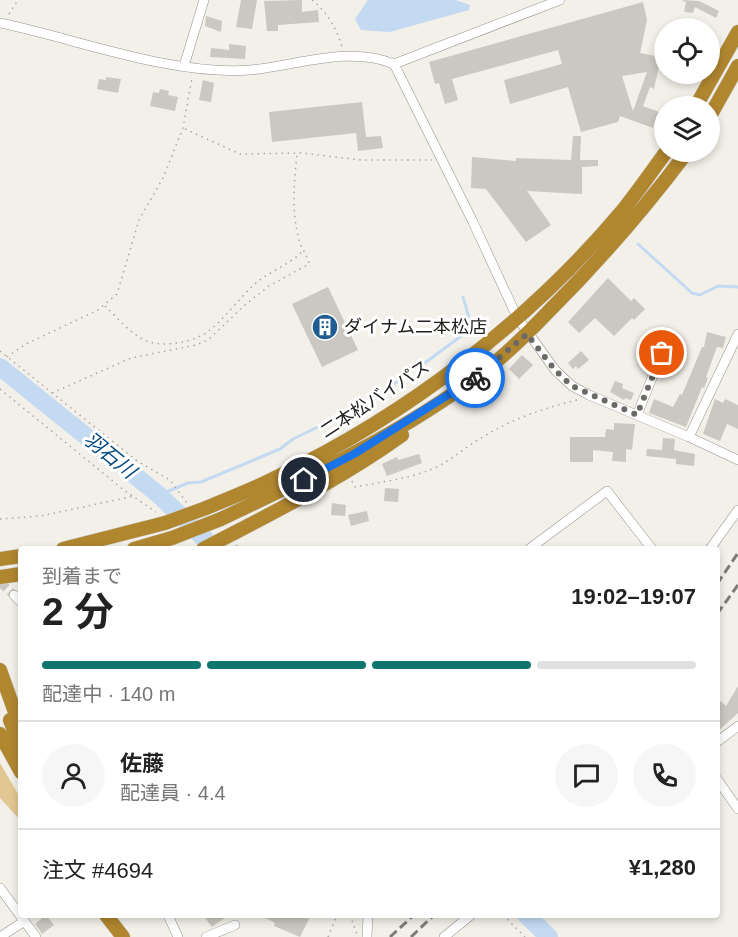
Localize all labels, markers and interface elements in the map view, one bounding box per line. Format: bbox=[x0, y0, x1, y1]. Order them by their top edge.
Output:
map controls bbox=[654, 18, 720, 162]
button: locate bbox=[654, 18, 720, 84]
button: layers bbox=[654, 96, 720, 162]
building icon: ダイナム二本松店 bbox=[310, 312, 340, 342]
place label: ダイナム二本松店 bbox=[344, 317, 487, 337]
pin bbox=[636, 327, 687, 378]
icon: bag bbox=[645, 336, 678, 369]
courier bbox=[445, 348, 505, 408]
street label: 二本松バイパス bbox=[317, 356, 433, 442]
icon: bike bbox=[459, 362, 492, 395]
water label: 羽石川 bbox=[80, 428, 142, 484]
pin bbox=[278, 454, 329, 505]
icon: home bbox=[287, 463, 320, 496]
text: 到着まで bbox=[42, 565, 122, 587]
text: 19:02–19:07 bbox=[571, 584, 696, 609]
text: 2 分 bbox=[42, 590, 114, 633]
text: 配達中 · 140 m bbox=[42, 683, 175, 705]
button: person bbox=[42, 744, 105, 807]
button: chat bbox=[555, 744, 618, 807]
button: phone bbox=[633, 744, 696, 807]
text: 佐藤 bbox=[120, 751, 164, 776]
text: 配達員 · 4.4 bbox=[120, 782, 226, 804]
text: ¥1,280 bbox=[629, 855, 696, 880]
text: 注文 #4694 bbox=[42, 858, 153, 883]

